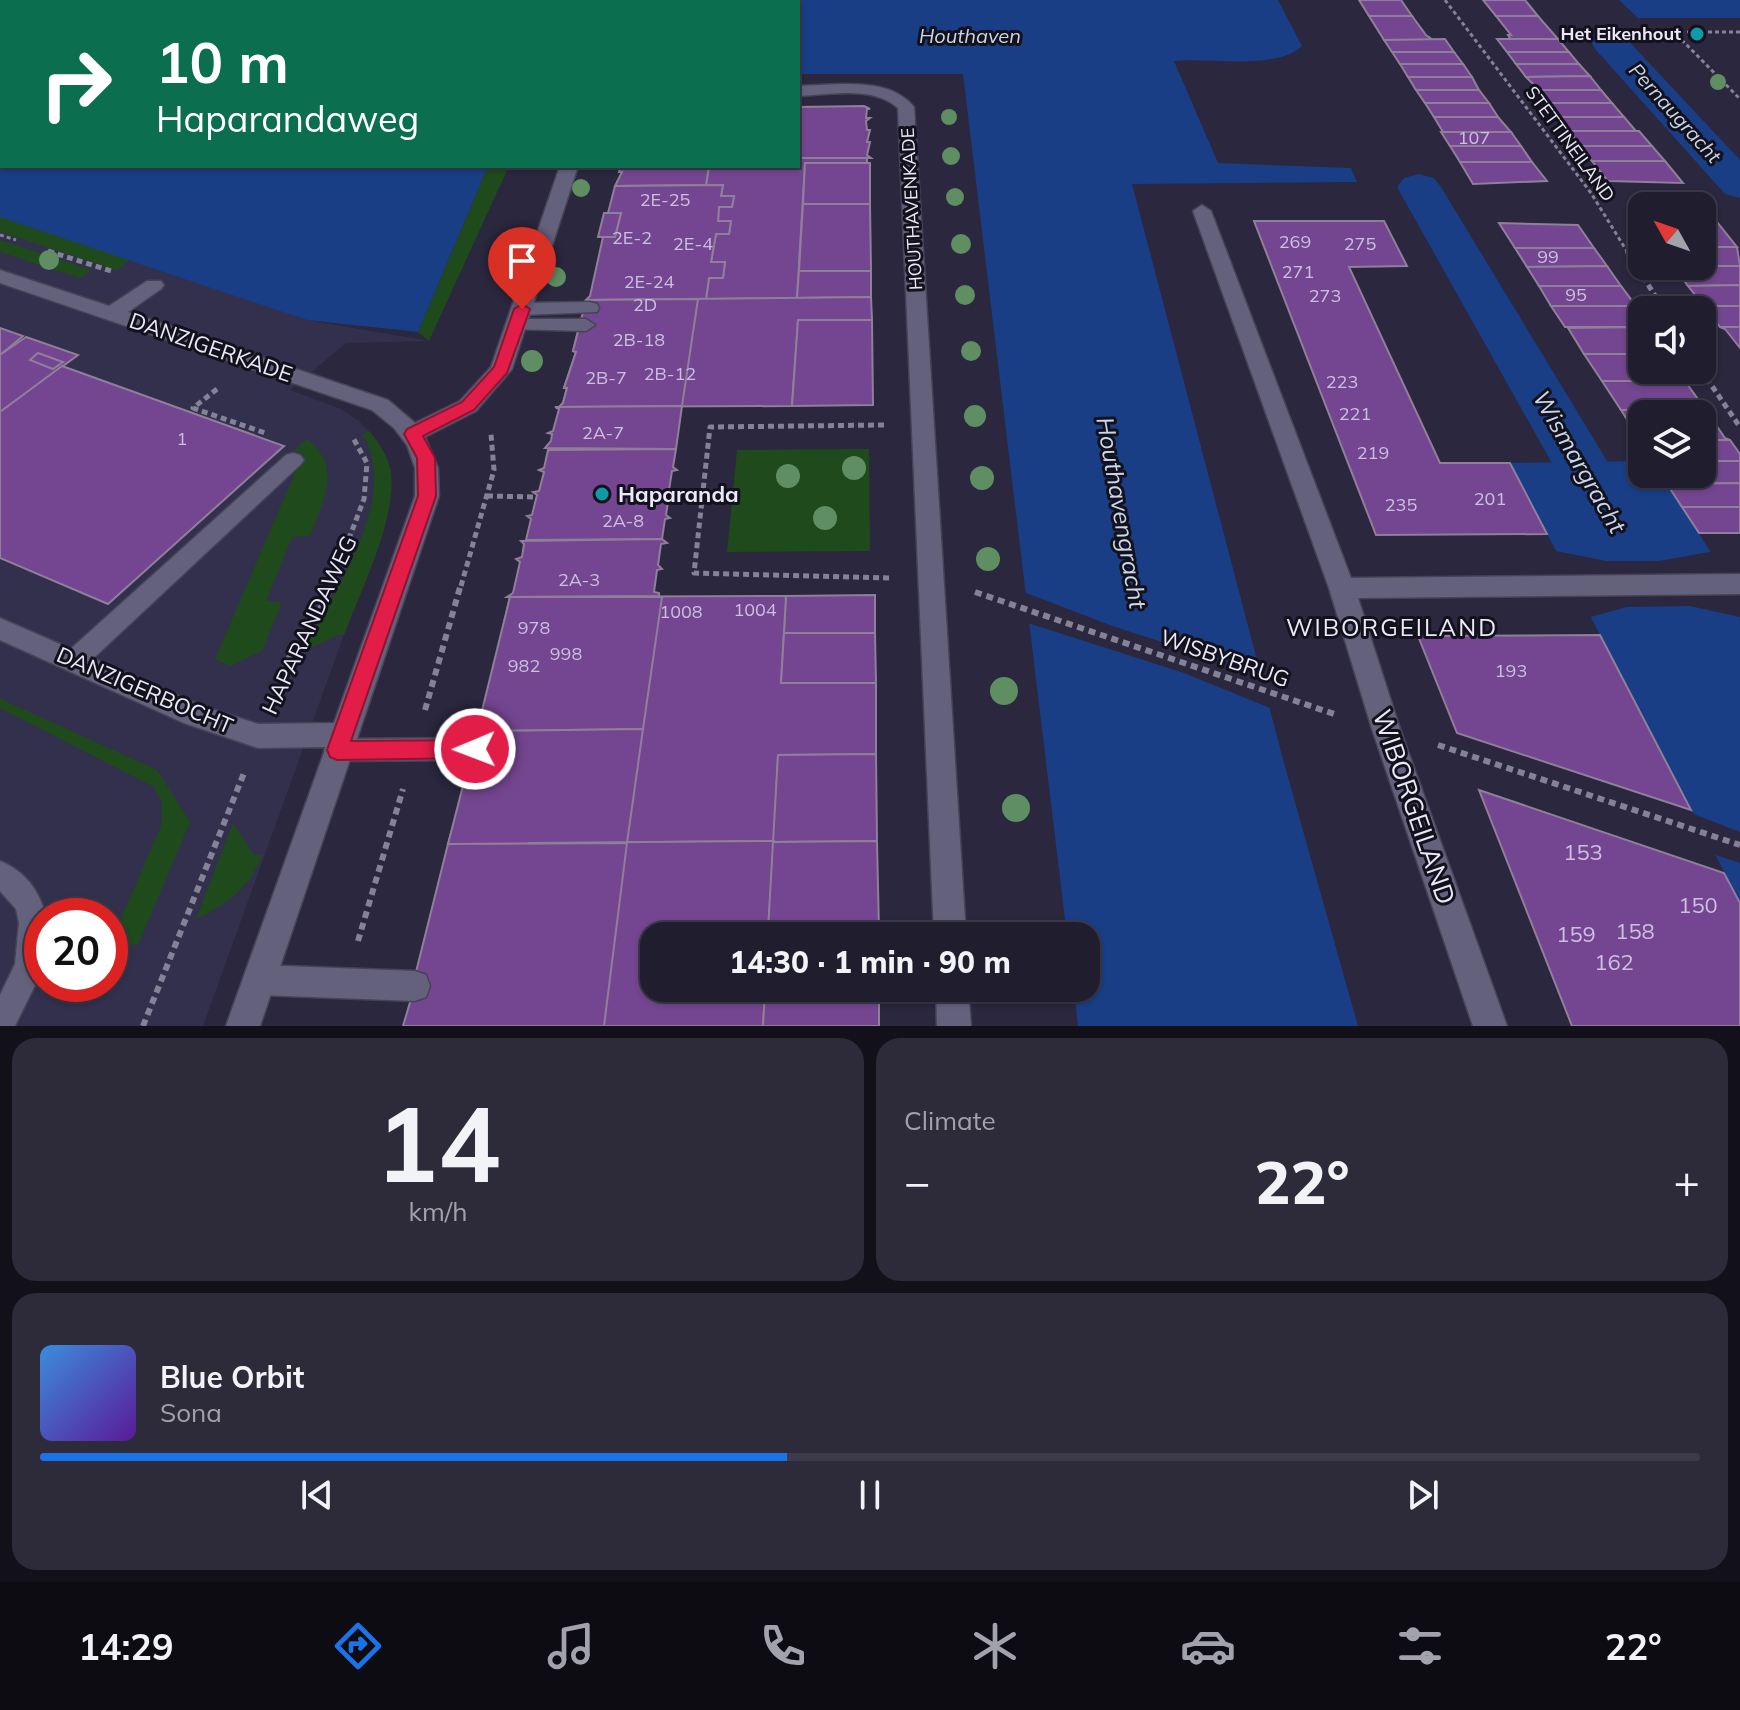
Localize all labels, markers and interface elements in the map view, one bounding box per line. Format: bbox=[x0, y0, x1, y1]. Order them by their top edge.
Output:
place label: Het Eikenhout bbox=[1561, 22, 1681, 45]
water label: Houthaven bbox=[919, 23, 1021, 48]
marker: Het Eikenhout bbox=[1688, 25, 1706, 43]
text: 10 m bbox=[156, 27, 289, 97]
icon: right bbox=[24, 32, 128, 136]
water label: Pernaugracht bbox=[1624, 58, 1727, 169]
street label: STETTINEILAND bbox=[1521, 82, 1620, 206]
text: Haparandaweg bbox=[156, 96, 419, 141]
house number: 107 bbox=[1458, 126, 1490, 149]
street label: HOUTHAVENKADE bbox=[896, 127, 927, 291]
house number: 2E-25 bbox=[640, 188, 691, 211]
north arrow bbox=[1628, 192, 1716, 280]
map controls bbox=[1628, 192, 1716, 488]
house number: 2E-2 bbox=[612, 226, 652, 249]
pin bbox=[488, 227, 556, 309]
house number: 269 bbox=[1279, 230, 1311, 253]
house number: 2E-4 bbox=[673, 232, 713, 255]
house number: 275 bbox=[1344, 232, 1376, 255]
icon: arrive bbox=[500, 239, 544, 283]
house number: 99 bbox=[1537, 245, 1559, 268]
house number: 271 bbox=[1282, 260, 1314, 283]
house number: 2E-24 bbox=[624, 270, 675, 293]
house number: 95 bbox=[1565, 283, 1587, 306]
house number: 273 bbox=[1309, 284, 1341, 307]
house number: 2D bbox=[633, 293, 657, 316]
button: sound bbox=[1628, 296, 1716, 384]
street label: DANZIGERKADE bbox=[126, 306, 296, 388]
house number: 2B-18 bbox=[613, 328, 665, 351]
house number: 2B-12 bbox=[644, 362, 696, 385]
house number: 2B-7 bbox=[585, 366, 627, 389]
house number: 223 bbox=[1326, 370, 1358, 393]
water label: Wismargracht bbox=[1527, 385, 1633, 539]
button: layers bbox=[1628, 400, 1716, 488]
house number: 221 bbox=[1339, 402, 1371, 425]
water label: Houthavengracht bbox=[1090, 415, 1154, 612]
house number: 2A-7 bbox=[582, 421, 624, 444]
house number: 1 bbox=[177, 427, 187, 450]
house number: 219 bbox=[1357, 441, 1389, 464]
place label: Haparanda bbox=[618, 480, 739, 508]
marker: Haparanda bbox=[593, 485, 611, 503]
house number: 201 bbox=[1474, 487, 1506, 510]
house number: 235 bbox=[1385, 493, 1417, 516]
house number: 2A-8 bbox=[602, 509, 644, 532]
street label: HAPARANDAWEG bbox=[255, 531, 363, 719]
house number: 2A-3 bbox=[558, 568, 600, 591]
house number: 1004 bbox=[733, 598, 777, 621]
house number: 1008 bbox=[659, 600, 703, 623]
district label: WIBORGEILAND bbox=[1286, 612, 1498, 642]
house number: 978 bbox=[518, 616, 550, 639]
street label: WISBYBRUG bbox=[1157, 623, 1293, 693]
street label: DANZIGERBOCHT bbox=[53, 640, 237, 740]
house number: 998 bbox=[550, 642, 582, 665]
house number: 982 bbox=[508, 654, 540, 677]
house number: 193 bbox=[1495, 659, 1527, 682]
street label: WIBORGEILAND bbox=[1366, 705, 1463, 909]
position arrow bbox=[433, 707, 517, 791]
house number: 153 bbox=[1563, 838, 1603, 866]
house number: 150 bbox=[1678, 891, 1718, 919]
speed limit sign: 20 bbox=[24, 898, 128, 1002]
house number: 158 bbox=[1615, 917, 1655, 945]
house number: 159 bbox=[1556, 920, 1596, 948]
text: 14:30 · 1 min · 90 m bbox=[729, 943, 1011, 981]
house number: 162 bbox=[1594, 948, 1634, 976]
text: 14 bbox=[376, 1077, 500, 1208]
text: Climate bbox=[904, 1104, 996, 1137]
text: 22° bbox=[1254, 1144, 1350, 1219]
text: − bbox=[904, 1154, 930, 1209]
text: + bbox=[1674, 1154, 1700, 1209]
text: km/h bbox=[409, 1195, 467, 1228]
text: Blue Orbit bbox=[160, 1358, 304, 1396]
text: Sona bbox=[160, 1396, 222, 1429]
icon: previous bbox=[295, 1473, 339, 1517]
icon: pause bbox=[848, 1473, 892, 1517]
icon: next bbox=[1401, 1473, 1445, 1517]
icon: directions bbox=[330, 1618, 386, 1674]
icon: music bbox=[543, 1618, 599, 1674]
icon: phone bbox=[755, 1618, 811, 1674]
icon: climate bbox=[967, 1618, 1023, 1674]
icon: car bbox=[1180, 1618, 1236, 1674]
icon: filters bbox=[1392, 1618, 1448, 1674]
text: 14:29 bbox=[78, 1624, 174, 1669]
text: 22° bbox=[1605, 1624, 1662, 1669]

